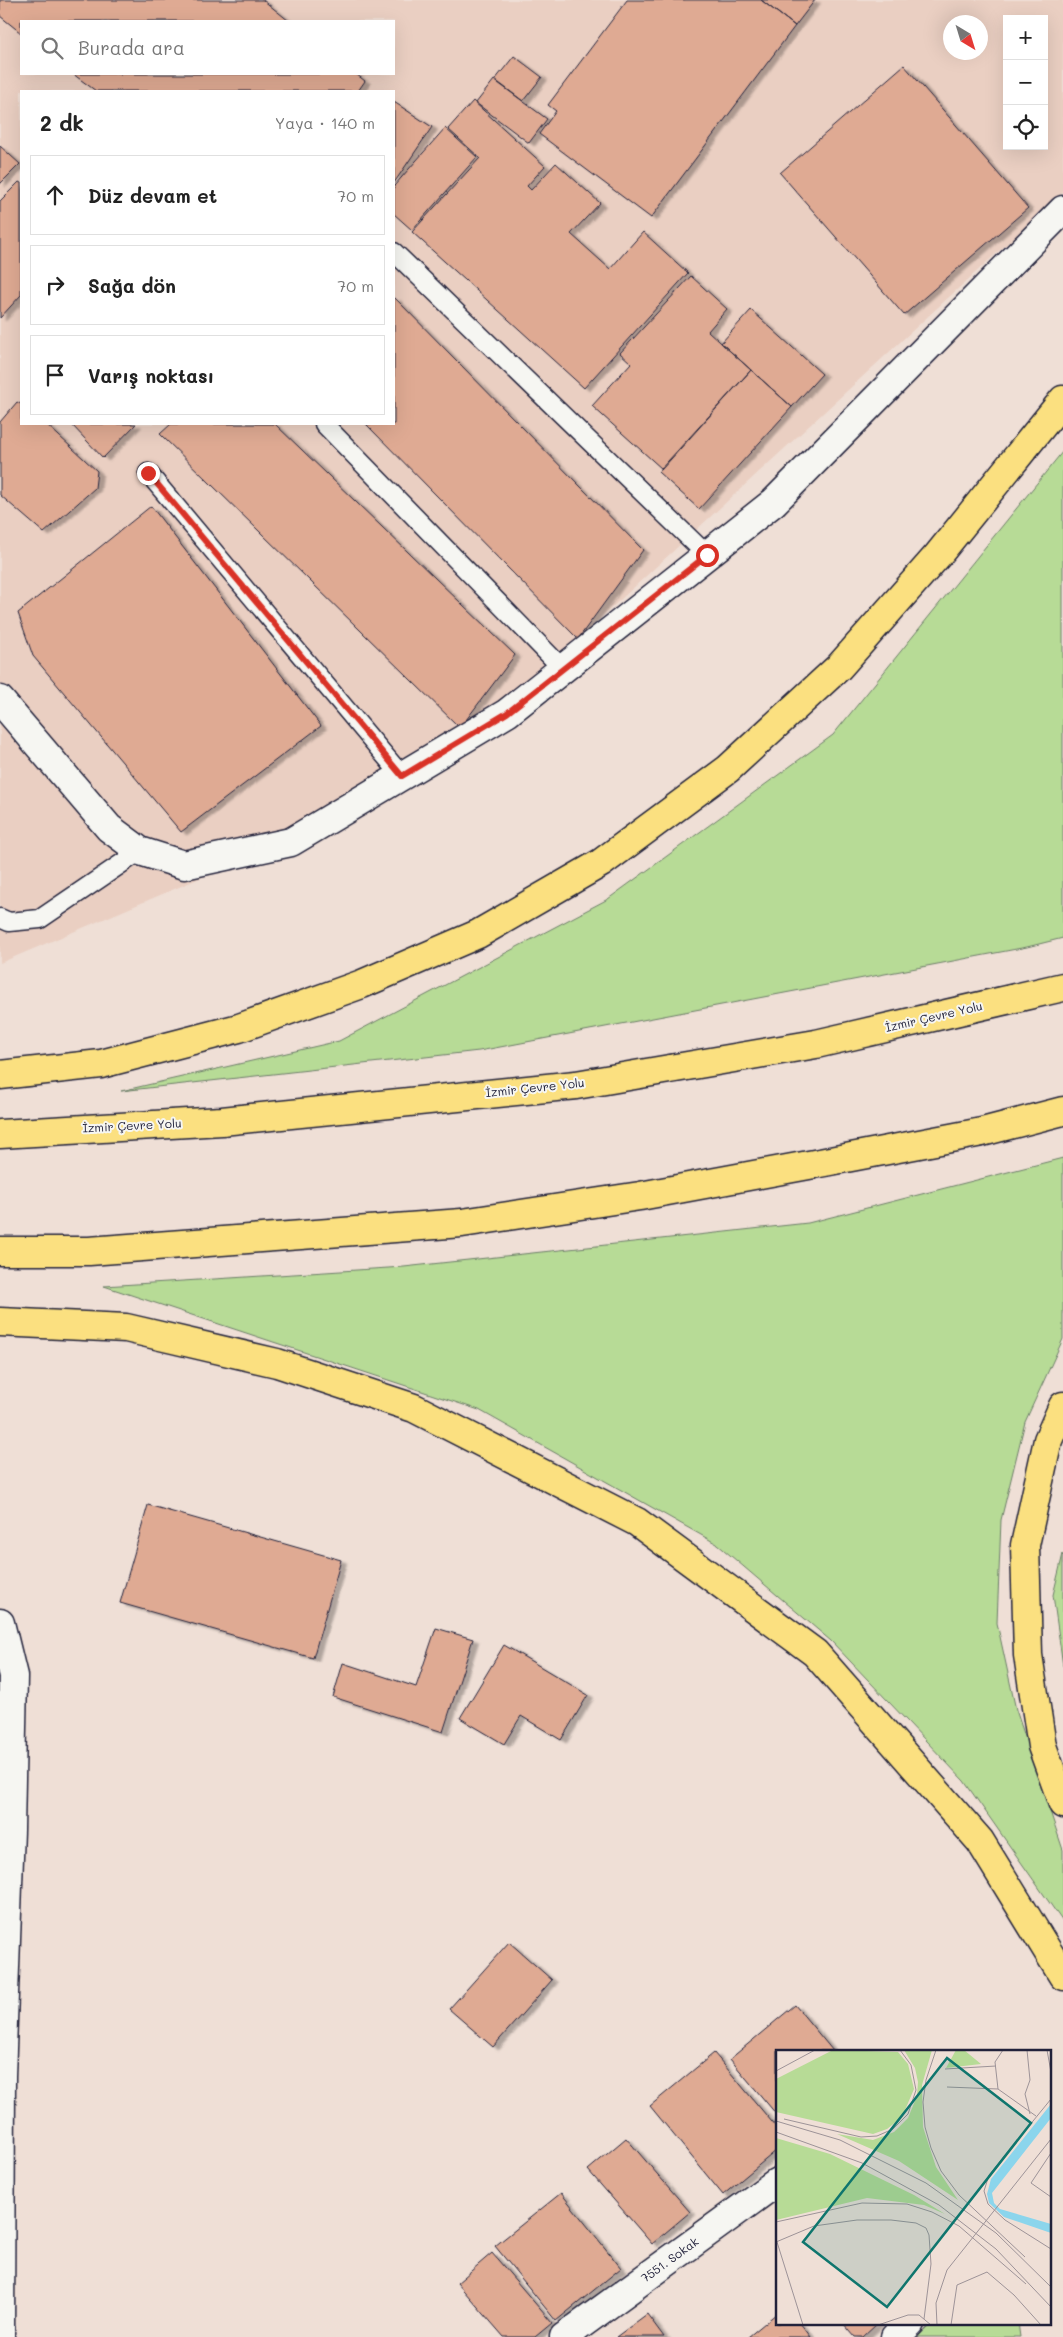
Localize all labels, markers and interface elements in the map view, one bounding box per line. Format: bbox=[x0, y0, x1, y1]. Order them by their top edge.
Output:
north arrow bbox=[943, 15, 988, 60]
map controls bbox=[1003, 15, 1048, 150]
button: + bbox=[1003, 15, 1048, 60]
search box bbox=[20, 20, 395, 75]
icon: search bbox=[38, 34, 66, 62]
text: Burada ara bbox=[78, 35, 185, 60]
button: − bbox=[1003, 60, 1048, 105]
button: locate bbox=[1003, 105, 1048, 150]
text: 2 dk bbox=[40, 109, 84, 136]
text: Yaya · 140 m bbox=[275, 112, 375, 133]
icon: ahead bbox=[41, 181, 69, 209]
text: Düz devam et bbox=[88, 183, 217, 208]
text: 70 m bbox=[337, 185, 374, 206]
icon: right bbox=[41, 271, 69, 299]
text: Sağa dön bbox=[88, 273, 176, 298]
text: 70 m bbox=[337, 275, 374, 296]
icon: arrive bbox=[41, 361, 69, 389]
text: Varış noktası bbox=[88, 363, 214, 388]
route end bbox=[137, 462, 160, 485]
route start bbox=[696, 544, 719, 567]
street label: İzmir Çevre Yolu bbox=[884, 997, 984, 1035]
street label: İzmir Çevre Yolu bbox=[485, 1074, 585, 1100]
street label: İzmir Çevre Yolu bbox=[82, 1114, 182, 1136]
inset map bbox=[776, 2050, 1050, 2324]
street label: 7551. Sokak bbox=[637, 2233, 701, 2286]

